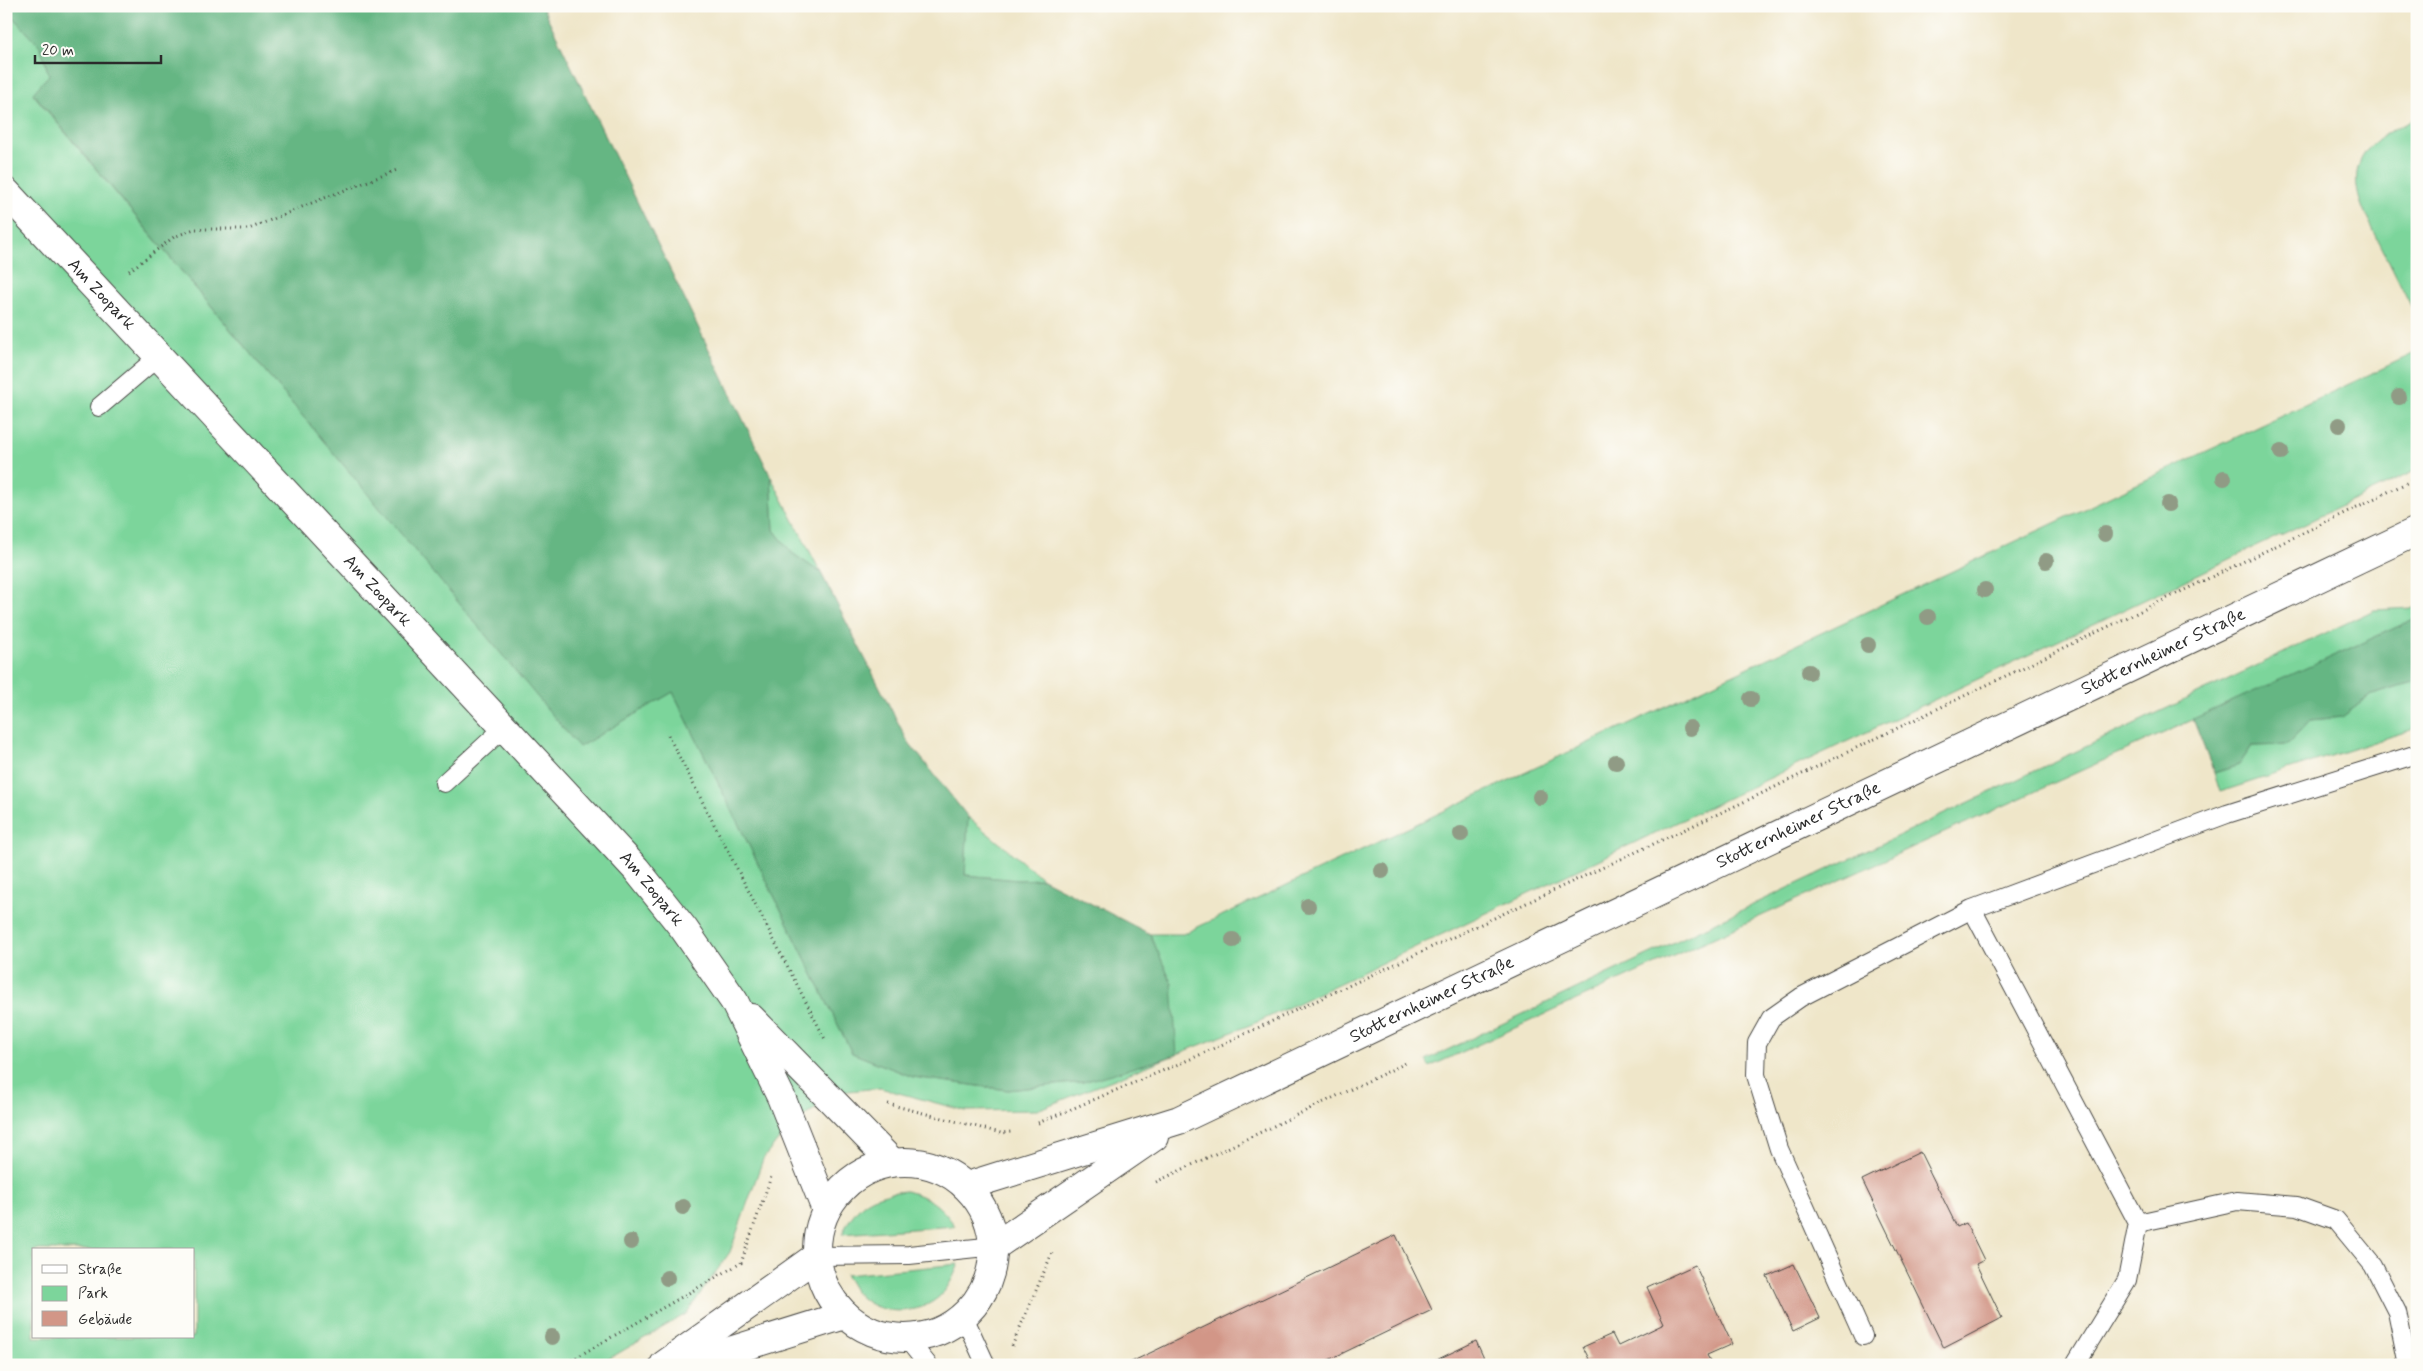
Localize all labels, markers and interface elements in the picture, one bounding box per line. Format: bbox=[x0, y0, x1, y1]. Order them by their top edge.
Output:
scale bar bbox=[35, 32, 161, 64]
text: 20 m bbox=[42, 41, 74, 61]
street label: Am Zoopark bbox=[62, 253, 141, 336]
street label: Am Zoopark bbox=[338, 550, 417, 632]
street label: Stotternheimer Straße bbox=[2077, 602, 2250, 701]
street label: Stotternheimer Straße bbox=[1712, 776, 1885, 875]
street label: Am Zoopark bbox=[614, 846, 689, 931]
street label: Stotternheimer Straße bbox=[1346, 950, 1518, 1049]
legend bbox=[32, 1248, 195, 1338]
text: Straße bbox=[78, 1260, 122, 1280]
text: Park bbox=[78, 1284, 108, 1304]
text: Gebäude bbox=[78, 1310, 132, 1330]

